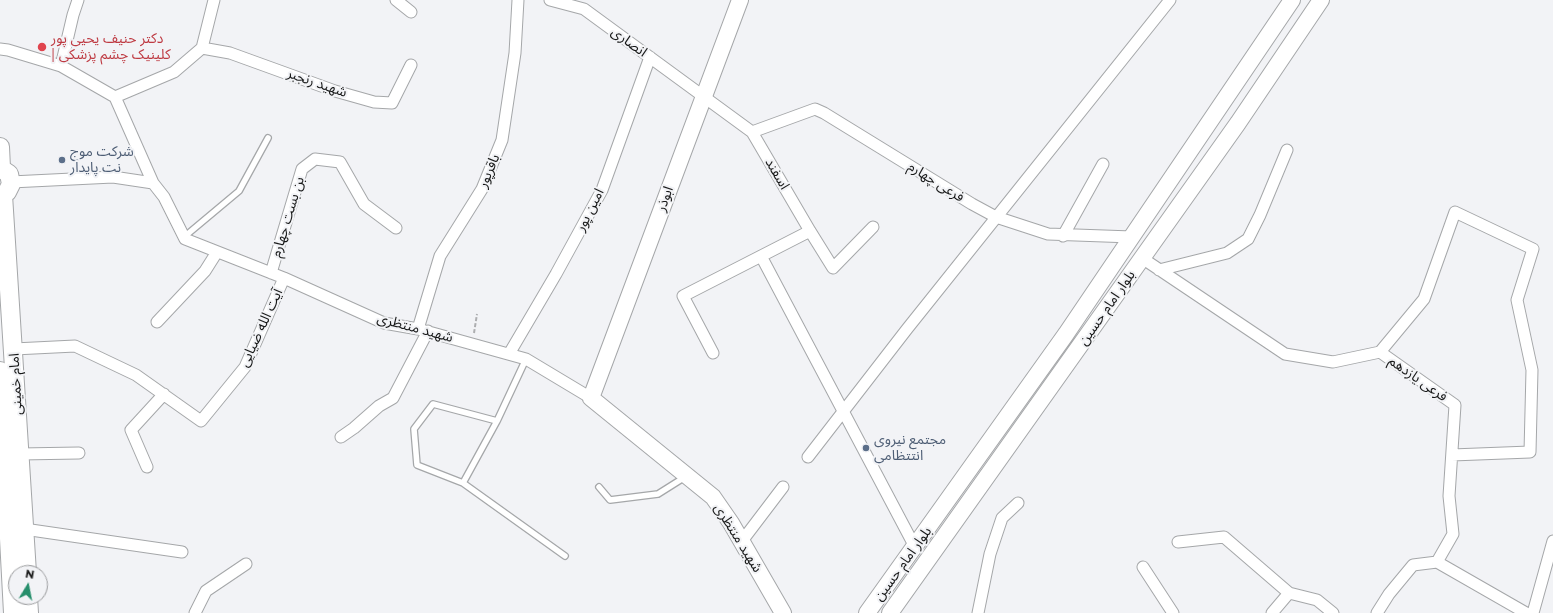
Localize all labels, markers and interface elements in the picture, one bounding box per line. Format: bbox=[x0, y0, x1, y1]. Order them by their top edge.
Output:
street label: انصاری bbox=[608, 23, 650, 61]
place label: دکتر حنیف یحیی پور | کلینیک چشم پزشکی bbox=[51, 31, 171, 64]
marker: دکتر حنیف یحیی پور | کلینیک چشم پزشکی bbox=[36, 41, 48, 53]
street label: شهید رنجبر bbox=[285, 65, 349, 101]
place label: شرکت موج نت پایدار bbox=[70, 144, 134, 176]
street label: باقرپور bbox=[474, 152, 504, 190]
marker: شرکت موج نت پایدار bbox=[57, 155, 67, 165]
street label: اسفند bbox=[761, 155, 793, 193]
street label: فرعی چهارم bbox=[905, 158, 967, 206]
street label: بن بست چهارم bbox=[268, 175, 308, 259]
street label: ابوذر bbox=[653, 184, 677, 214]
street label: امین پور bbox=[572, 186, 608, 234]
street label: بلوار امام حسین bbox=[1075, 267, 1139, 349]
street label: آیت الله ضیایی bbox=[236, 286, 286, 370]
street label: شهید منتظری bbox=[375, 310, 455, 346]
street label: امام خمینی bbox=[6, 353, 26, 415]
street label: فرعی یازدهم bbox=[1385, 353, 1451, 405]
place label: مجتمع نیروی انتتظامی bbox=[874, 432, 946, 464]
marker: مجتمع نیروی انتتظامی bbox=[861, 443, 871, 453]
street label: شهید منتظری bbox=[710, 501, 766, 575]
street label: بلوار امام حسین bbox=[870, 524, 936, 604]
north arrow bbox=[8, 565, 48, 605]
text: N bbox=[24, 567, 35, 582]

